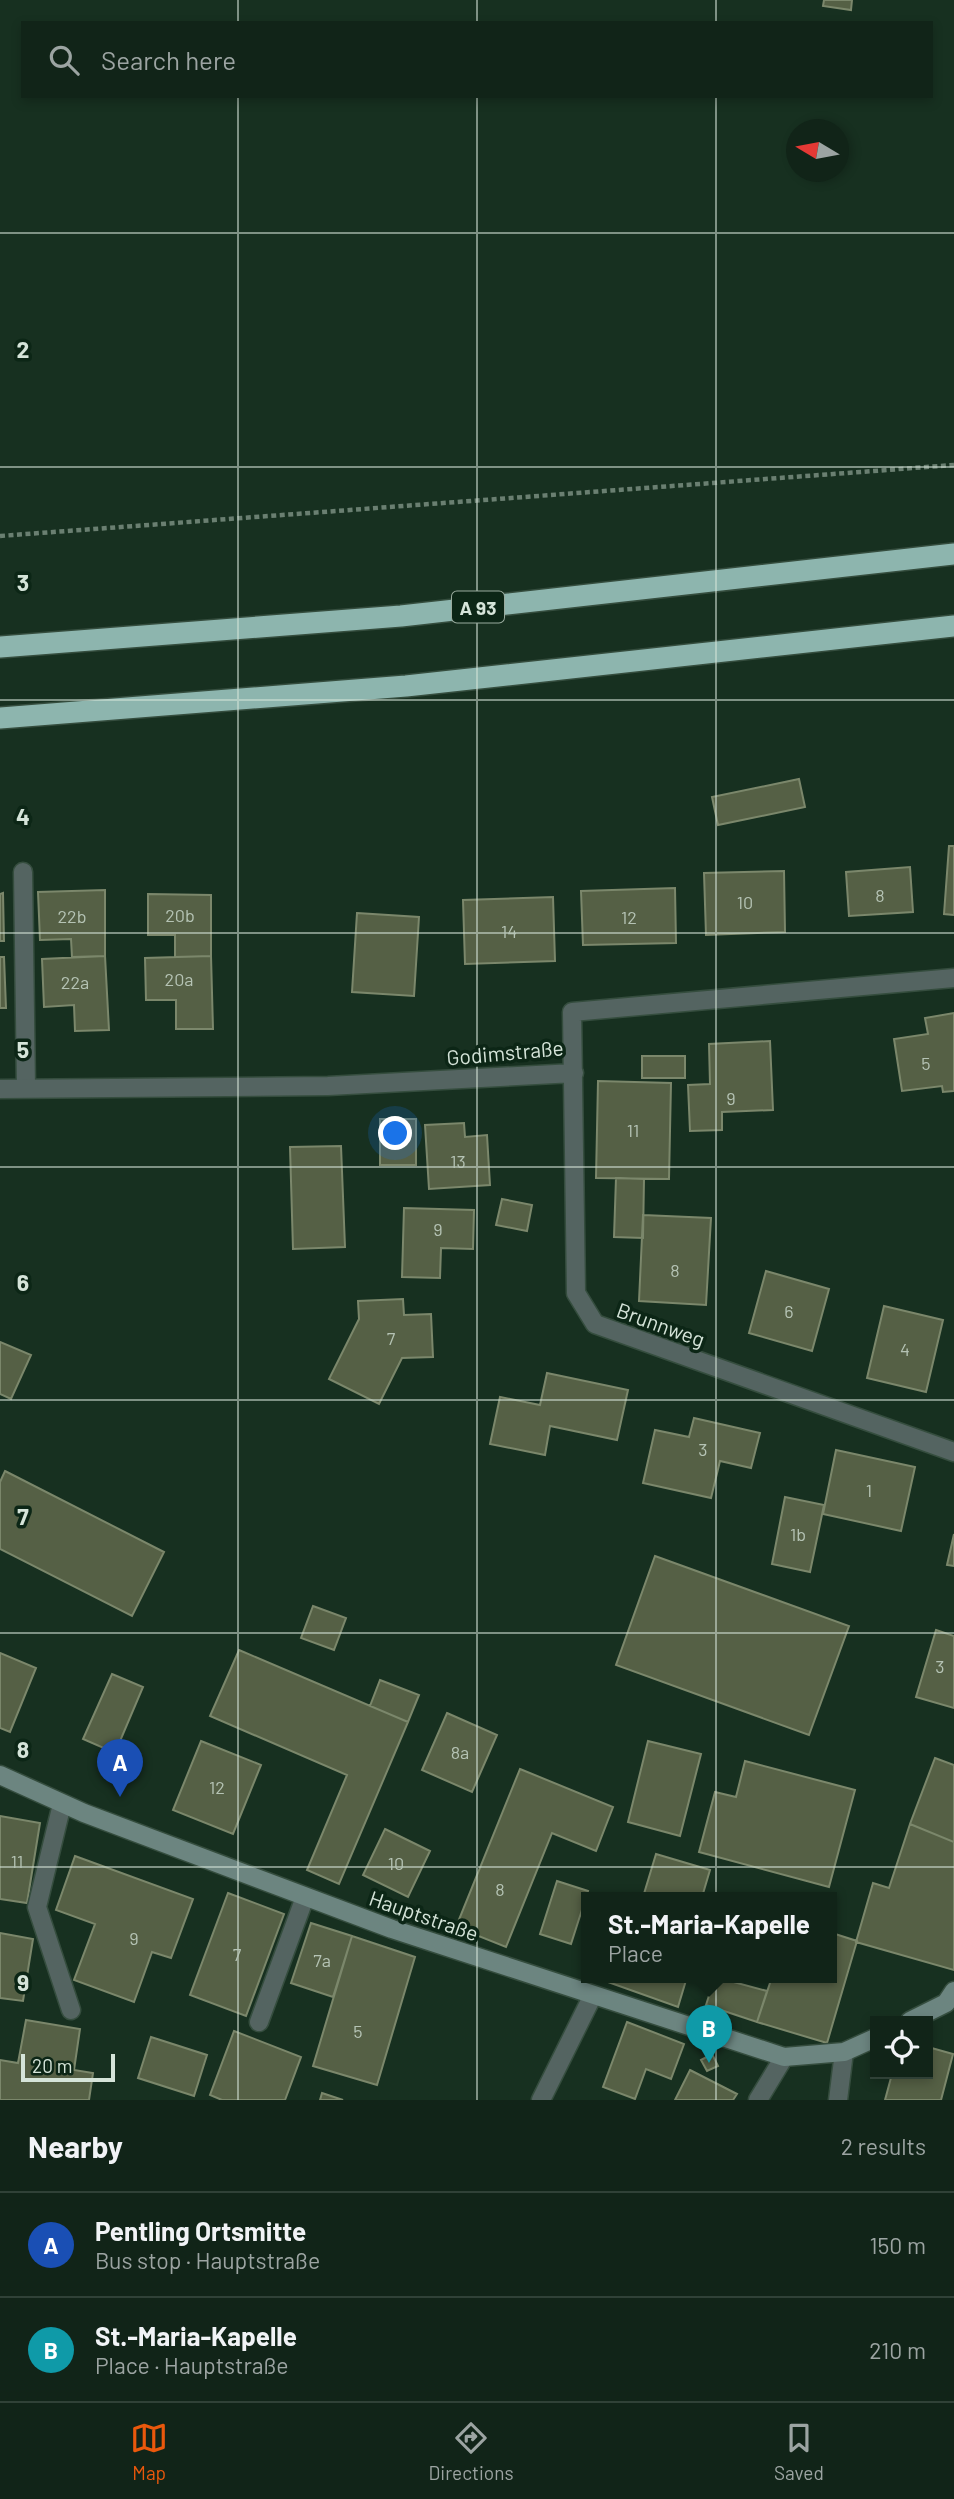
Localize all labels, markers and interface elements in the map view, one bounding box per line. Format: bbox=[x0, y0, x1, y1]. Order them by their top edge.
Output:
search box bbox=[21, 21, 933, 98]
icon: search bbox=[45, 41, 83, 79]
text: Search here bbox=[101, 44, 236, 75]
north arrow bbox=[786, 119, 849, 182]
text: 2 bbox=[17, 335, 29, 363]
text: 3 bbox=[17, 568, 29, 596]
road number: A 93 bbox=[452, 592, 504, 622]
text: 4 bbox=[16, 802, 30, 830]
house number: 8 bbox=[875, 884, 885, 906]
house number: 10 bbox=[737, 891, 753, 913]
house number: 20b bbox=[165, 904, 195, 926]
house number: 22b bbox=[57, 905, 87, 927]
house number: 12 bbox=[621, 906, 637, 928]
house number: 14 bbox=[501, 920, 517, 942]
house number: 20a bbox=[164, 968, 194, 990]
house number: 22a bbox=[61, 971, 89, 993]
street label: Godimstraße bbox=[445, 1034, 565, 1070]
text: 5 bbox=[17, 1035, 29, 1063]
house number: 5 bbox=[921, 1052, 931, 1074]
house number: 9 bbox=[726, 1087, 736, 1109]
your location bbox=[378, 1116, 412, 1150]
house number: 11 bbox=[627, 1119, 639, 1141]
house number: 13 bbox=[450, 1150, 466, 1172]
house number: 9 bbox=[433, 1218, 443, 1240]
house number: 8 bbox=[670, 1259, 680, 1281]
text: 6 bbox=[17, 1268, 29, 1296]
street label: Brunnweg bbox=[614, 1297, 708, 1351]
house number: 6 bbox=[784, 1300, 794, 1322]
house number: 7 bbox=[387, 1327, 396, 1349]
house number: 4 bbox=[900, 1338, 910, 1360]
house number: 3 bbox=[698, 1438, 708, 1460]
house number: 1 bbox=[866, 1479, 872, 1501]
text: 7 bbox=[17, 1502, 29, 1530]
house number: 1b bbox=[790, 1523, 806, 1545]
house number: 3 bbox=[935, 1655, 945, 1677]
text: 8 bbox=[17, 1735, 29, 1763]
pin: A bbox=[97, 1739, 143, 1797]
house number: 8a bbox=[451, 1741, 469, 1763]
house number: 12 bbox=[209, 1776, 225, 1798]
house number: 11 bbox=[11, 1850, 23, 1872]
house number: 10 bbox=[388, 1852, 404, 1874]
house number: 8 bbox=[495, 1878, 505, 1900]
street label: Hauptstraße bbox=[366, 1885, 482, 1945]
popup bbox=[581, 1892, 837, 1983]
text: St.-Maria-Kapelle bbox=[608, 1908, 810, 1939]
house number: 9 bbox=[129, 1927, 139, 1949]
text: Place bbox=[608, 1939, 663, 1967]
house number: 7 bbox=[233, 1943, 242, 1965]
house number: 7a bbox=[313, 1949, 331, 1971]
text: 9 bbox=[17, 1968, 29, 1996]
pin: B bbox=[686, 2005, 732, 2063]
map controls bbox=[870, 2016, 933, 2079]
button: locate bbox=[870, 2016, 933, 2079]
house number: 5 bbox=[353, 2020, 363, 2042]
scale bar bbox=[21, 2051, 116, 2083]
text: 20 m bbox=[32, 2054, 72, 2077]
text: Nearby bbox=[28, 2128, 123, 2164]
text: 2 results bbox=[841, 2132, 926, 2160]
text: Pentling Ortsmitte bbox=[95, 2215, 306, 2246]
text: A bbox=[43, 2231, 59, 2259]
text: 150 m bbox=[870, 2231, 926, 2259]
text: Bus stop · Hauptstraße bbox=[95, 2246, 320, 2274]
text: St.-Maria-Kapelle bbox=[95, 2320, 297, 2351]
text: B bbox=[44, 2336, 58, 2364]
text: 210 m bbox=[869, 2336, 926, 2364]
text: Place · Hauptstraße bbox=[95, 2351, 289, 2379]
tab: Map bbox=[130, 2419, 168, 2484]
tab: Directions bbox=[429, 2419, 514, 2484]
tab: Saved bbox=[774, 2419, 824, 2484]

